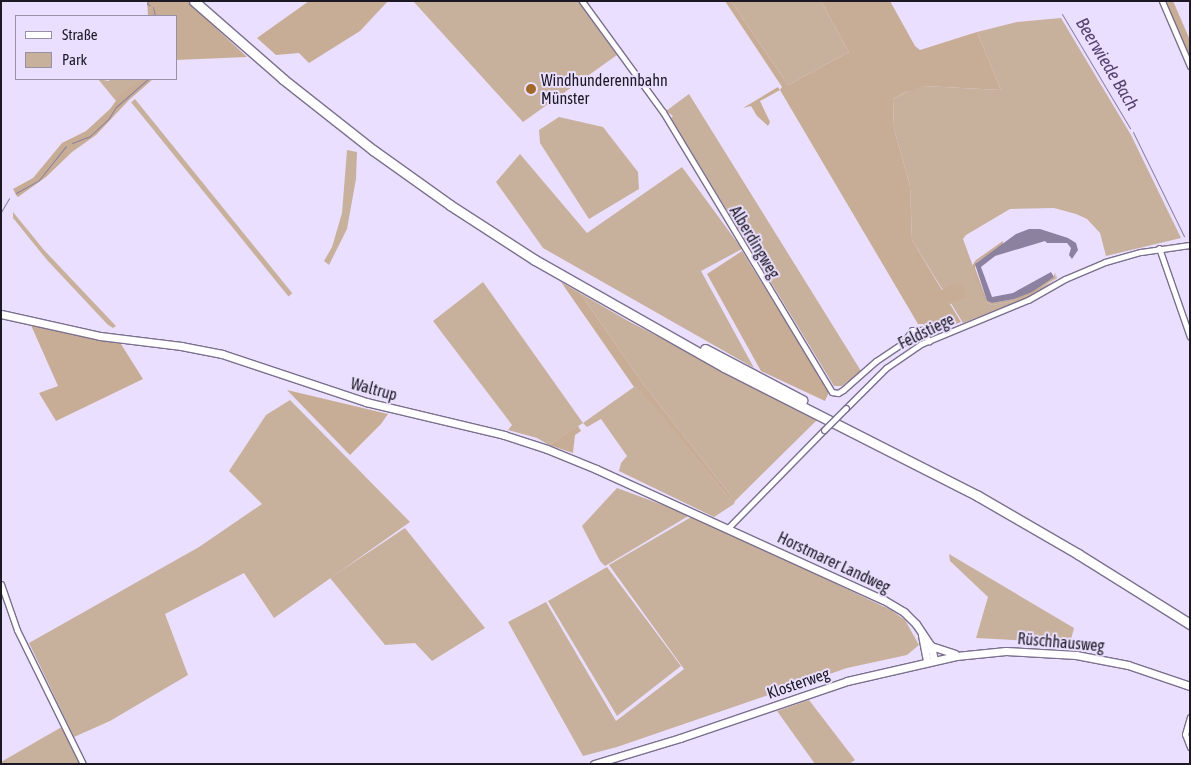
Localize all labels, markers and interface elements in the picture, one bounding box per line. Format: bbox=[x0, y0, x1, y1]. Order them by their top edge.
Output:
water label: Beerwiede Bach bbox=[1071, 14, 1143, 114]
legend bbox=[15, 15, 178, 80]
text: Straße bbox=[62, 26, 98, 43]
text: Park bbox=[62, 51, 87, 68]
place label: Windhunderennbahn Münster bbox=[541, 70, 668, 108]
marker: Windhunderennbahn Münster bbox=[525, 83, 537, 95]
street label: Alberdingweg bbox=[726, 202, 784, 282]
street label: Feldstiege bbox=[895, 309, 957, 353]
street label: Waltrup bbox=[349, 374, 399, 404]
street label: Horstmarer Landweg bbox=[775, 527, 893, 597]
street label: Rüschhausweg bbox=[1017, 629, 1105, 655]
street label: Klosterweg bbox=[764, 663, 832, 703]

